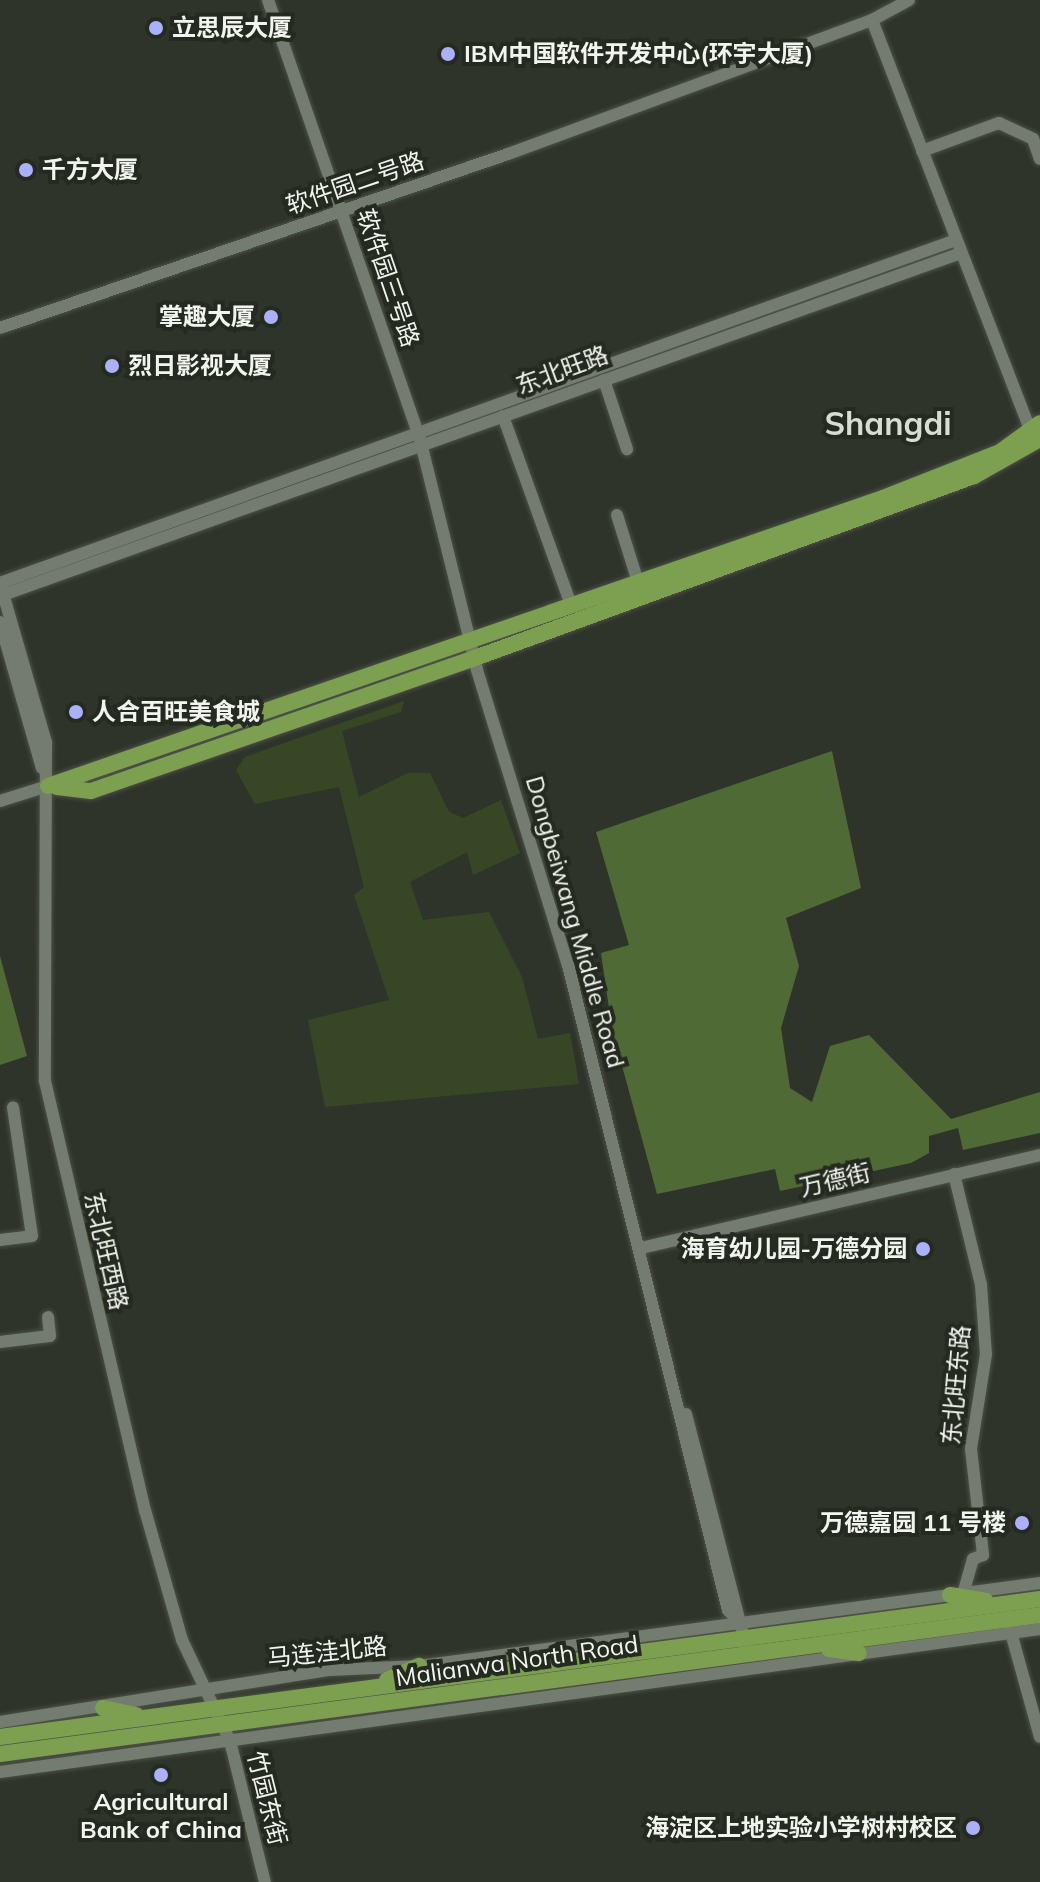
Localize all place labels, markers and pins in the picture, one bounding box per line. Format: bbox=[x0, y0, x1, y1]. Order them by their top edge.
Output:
place label: 立思辰大厦 bbox=[172, 14, 292, 42]
marker: 立思辰大厦 bbox=[147, 19, 165, 37]
place label: IBM中国软件开发中心(环宇大厦) bbox=[464, 40, 813, 68]
marker: IBM中国软件开发中心(环宇大厦) bbox=[439, 45, 457, 63]
place label: 千方大厦 bbox=[42, 156, 138, 184]
marker: 千方大厦 bbox=[17, 161, 35, 179]
place label: 掌趣大厦 bbox=[159, 303, 255, 331]
marker: 掌趣大厦 bbox=[262, 308, 280, 326]
place label: 烈日影视大厦 bbox=[128, 352, 272, 380]
marker: 烈日影视大厦 bbox=[103, 357, 121, 375]
place label: 人合百旺美食城 bbox=[92, 698, 260, 726]
marker: 人合百旺美食城 bbox=[67, 703, 85, 721]
place label: 海育幼儿园-万德分园 bbox=[680, 1235, 907, 1263]
marker: 海育幼儿园-万德分园 bbox=[914, 1240, 932, 1258]
place label: 万德嘉园 11 号楼 bbox=[820, 1509, 1006, 1537]
marker: 万德嘉园 11 号楼 bbox=[1013, 1514, 1031, 1532]
marker: Agricultural Bank of China bbox=[152, 1766, 170, 1784]
place label: Agricultural Bank of China bbox=[80, 1788, 242, 1844]
place label: 海淀区上地实验小学树村校区 bbox=[645, 1814, 957, 1842]
marker: 海淀区上地实验小学树村校区 bbox=[964, 1819, 982, 1837]

